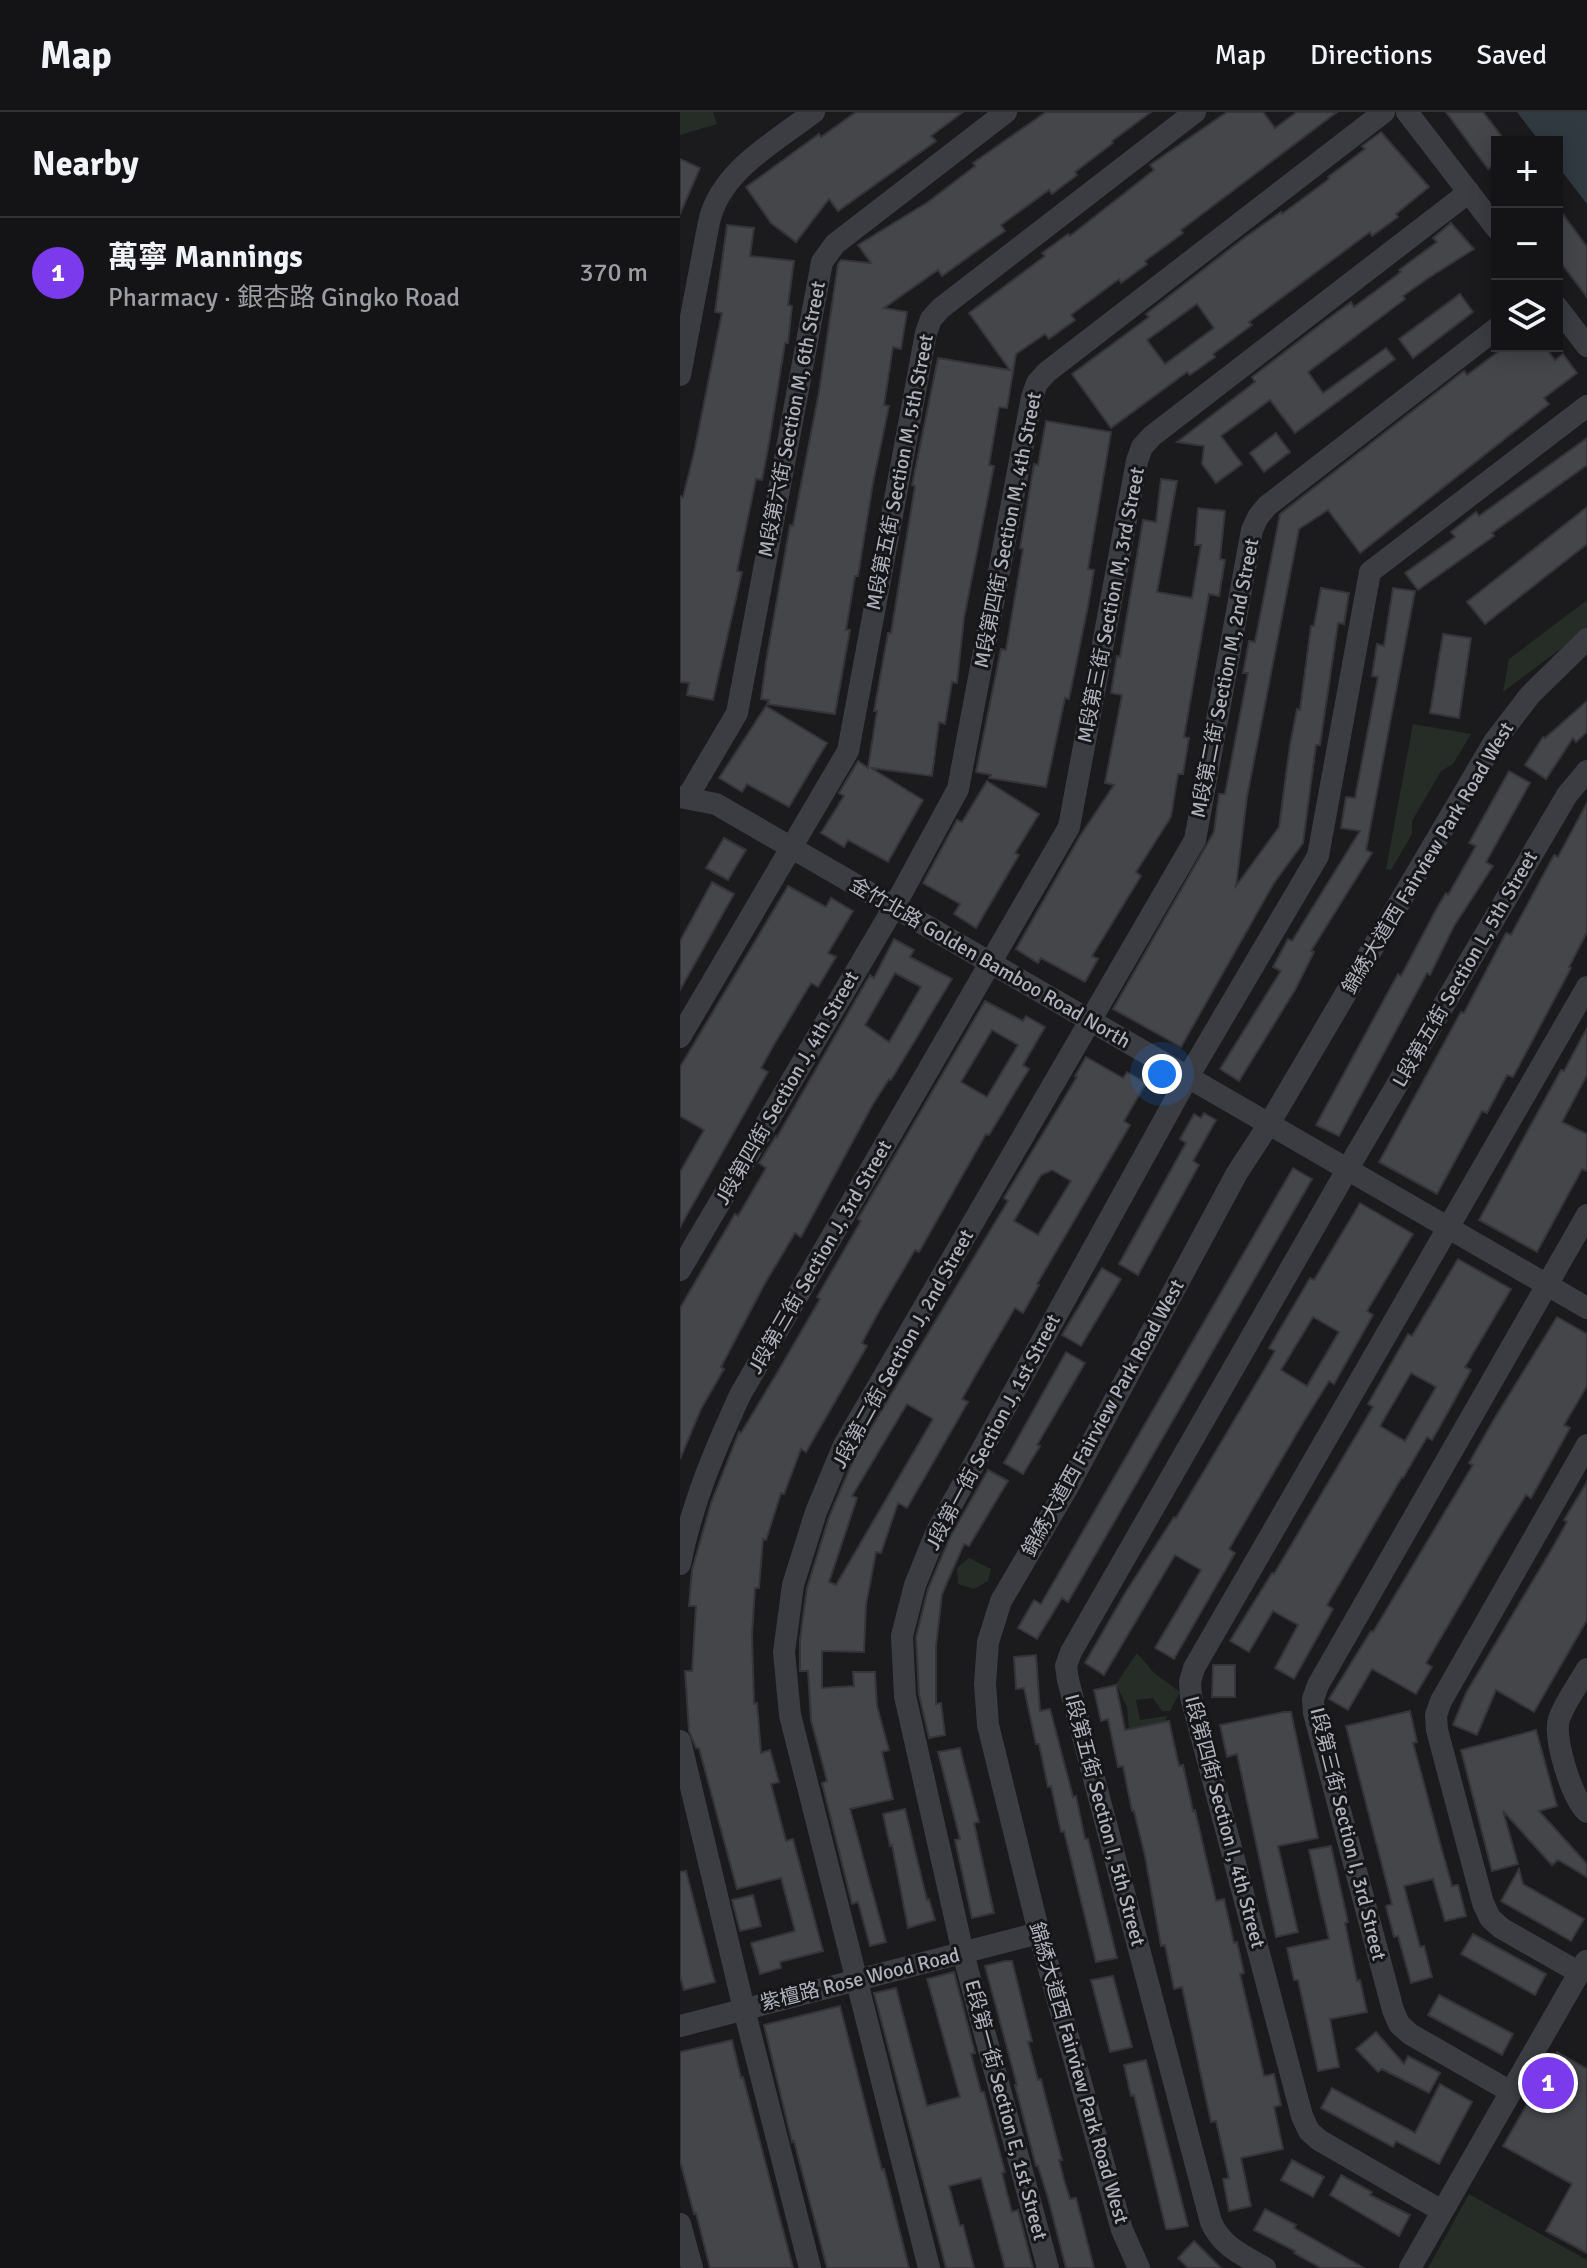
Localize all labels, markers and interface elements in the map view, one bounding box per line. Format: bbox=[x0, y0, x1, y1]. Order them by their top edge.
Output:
text: Map bbox=[40, 32, 112, 79]
text: Map bbox=[1214, 38, 1266, 72]
text: Directions bbox=[1310, 38, 1432, 72]
text: Saved bbox=[1476, 38, 1547, 72]
map controls bbox=[1491, 136, 1563, 352]
button: + bbox=[1491, 136, 1563, 208]
text: Nearby bbox=[32, 143, 139, 185]
button: − bbox=[1491, 208, 1563, 280]
text: 萬寧 Mannings bbox=[108, 239, 303, 276]
text: 1 bbox=[51, 257, 65, 289]
text: 370 m bbox=[579, 257, 648, 289]
street label: M段第六街 Section M, 6th Street bbox=[753, 279, 831, 559]
button: layers bbox=[1491, 280, 1563, 352]
text: Pharmacy · 銀杏路 Gingko Road bbox=[108, 282, 460, 314]
street label: M段第五街 Section M, 5th Street bbox=[861, 332, 939, 612]
street label: M段第四街 Section M, 4th Street bbox=[969, 390, 1047, 670]
street label: M段第三街 Section M, 3rd Street bbox=[1072, 465, 1150, 745]
street label: M段第二街 Section M, 2nd Street bbox=[1186, 536, 1264, 820]
street label: 錦綉大道西 Fairview Park Road West bbox=[1337, 718, 1519, 998]
street label: L段第五街 Section L, 5th Street bbox=[1387, 846, 1543, 1092]
street label: 金竹北路 Golden Bamboo Road North bbox=[845, 872, 1135, 1054]
street label: J段第四街 Section J, 4th Street bbox=[710, 967, 864, 1209]
your location bbox=[1142, 1054, 1182, 1094]
street label: J段第三街 Section J, 3rd Street bbox=[743, 1136, 897, 1378]
street label: J段第二街 Section J, 2nd Street bbox=[827, 1225, 979, 1473]
street label: 錦綉大道西 Fairview Park Road West bbox=[1016, 1275, 1190, 1561]
street label: J段第一街 Section J, 1st Street bbox=[920, 1310, 1066, 1554]
street label: I段第五街 Section I, 5th Street bbox=[1059, 1691, 1151, 1949]
street label: I段第四街 Section I, 4th Street bbox=[1179, 1693, 1271, 1951]
street label: I段第三街 Section I, 3rd Street bbox=[1304, 1705, 1392, 1963]
street label: 錦綉大道西 Fairview Park Road West bbox=[1024, 1919, 1134, 2227]
street label: 紫檀路 Rose Wood Road bbox=[758, 1942, 962, 2016]
street label: E段第一街 Section E, 1st Street bbox=[959, 1977, 1053, 2243]
pin: 1 bbox=[1522, 2053, 1574, 2113]

